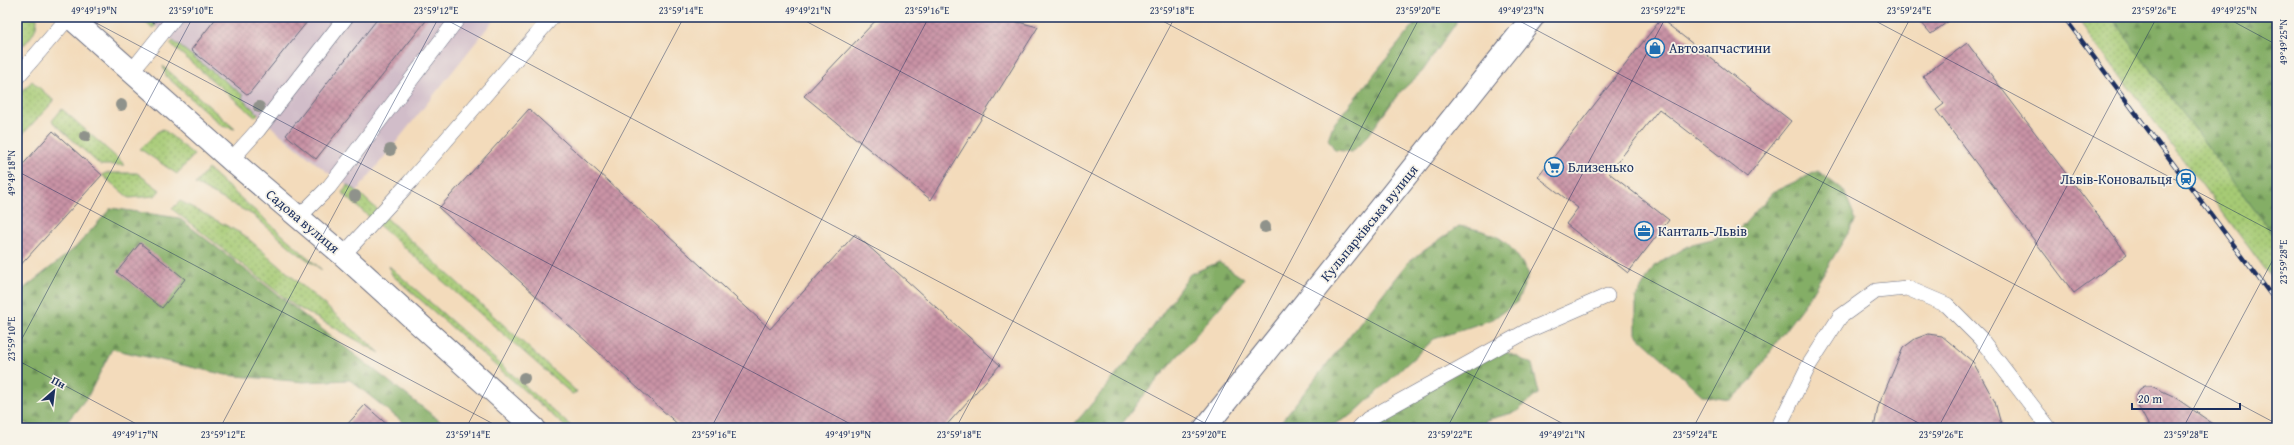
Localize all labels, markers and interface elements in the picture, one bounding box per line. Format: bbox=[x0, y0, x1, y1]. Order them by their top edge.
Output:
text: 49°49'19"N bbox=[71, 3, 117, 18]
text: 23°59'10"E bbox=[169, 3, 213, 18]
text: 23°59'12"E bbox=[414, 3, 458, 18]
text: 23°59'14"E bbox=[659, 3, 703, 18]
text: 49°49'21"N bbox=[785, 3, 831, 18]
text: 23°59'16"E bbox=[905, 3, 949, 18]
text: 23°59'18"E bbox=[1150, 3, 1194, 18]
text: 23°59'20"E bbox=[1396, 3, 1440, 18]
text: 49°49'23"N bbox=[1498, 3, 1544, 18]
text: 23°59'22"E bbox=[1641, 3, 1685, 18]
text: 23°59'24"E bbox=[1887, 3, 1931, 18]
text: 23°59'26"E bbox=[2132, 3, 2176, 18]
text: 49°49'25"N bbox=[2211, 3, 2257, 18]
text: 49°49'25"N bbox=[2276, 19, 2291, 65]
shop icon: Автозапчастини bbox=[1644, 37, 1666, 59]
place label: Автозапчастини bbox=[1669, 38, 1771, 58]
text: 49°49'18"N bbox=[4, 150, 19, 196]
supermarket icon: Близенько bbox=[1543, 156, 1565, 178]
place label: Близенько bbox=[1568, 157, 1634, 177]
street label: Кульпарківська вулиця bbox=[1316, 160, 1422, 286]
station icon: Львів-Коновальця bbox=[2175, 168, 2197, 190]
place label: Львів-Коновальця bbox=[2060, 169, 2172, 189]
street label: Садова вулиця bbox=[262, 184, 344, 258]
office icon: Канталь-Львів bbox=[1633, 220, 1655, 242]
place label: Канталь-Львів bbox=[1658, 221, 1747, 241]
text: 23°59'28"E bbox=[2276, 240, 2291, 284]
text: 23°59'10"E bbox=[4, 317, 19, 361]
north arrow bbox=[34, 371, 74, 411]
text: Пн bbox=[49, 372, 69, 393]
scale bar bbox=[2132, 385, 2240, 411]
text: 20 m bbox=[2138, 390, 2162, 407]
text: 49°49'17"N bbox=[112, 427, 158, 442]
text: 23°59'12"E bbox=[201, 427, 245, 442]
text: 23°59'14"E bbox=[446, 427, 490, 442]
text: 23°59'16"E bbox=[692, 427, 736, 442]
text: 49°49'19"N bbox=[825, 427, 871, 442]
text: 23°59'18"E bbox=[937, 427, 981, 442]
text: 23°59'20"E bbox=[1182, 427, 1226, 442]
text: 23°59'22"E bbox=[1428, 427, 1472, 442]
text: 49°49'21"N bbox=[1539, 427, 1585, 442]
text: 23°59'24"E bbox=[1673, 427, 1717, 442]
text: 23°59'26"E bbox=[1919, 427, 1963, 442]
text: 23°59'28"E bbox=[2164, 427, 2208, 442]

